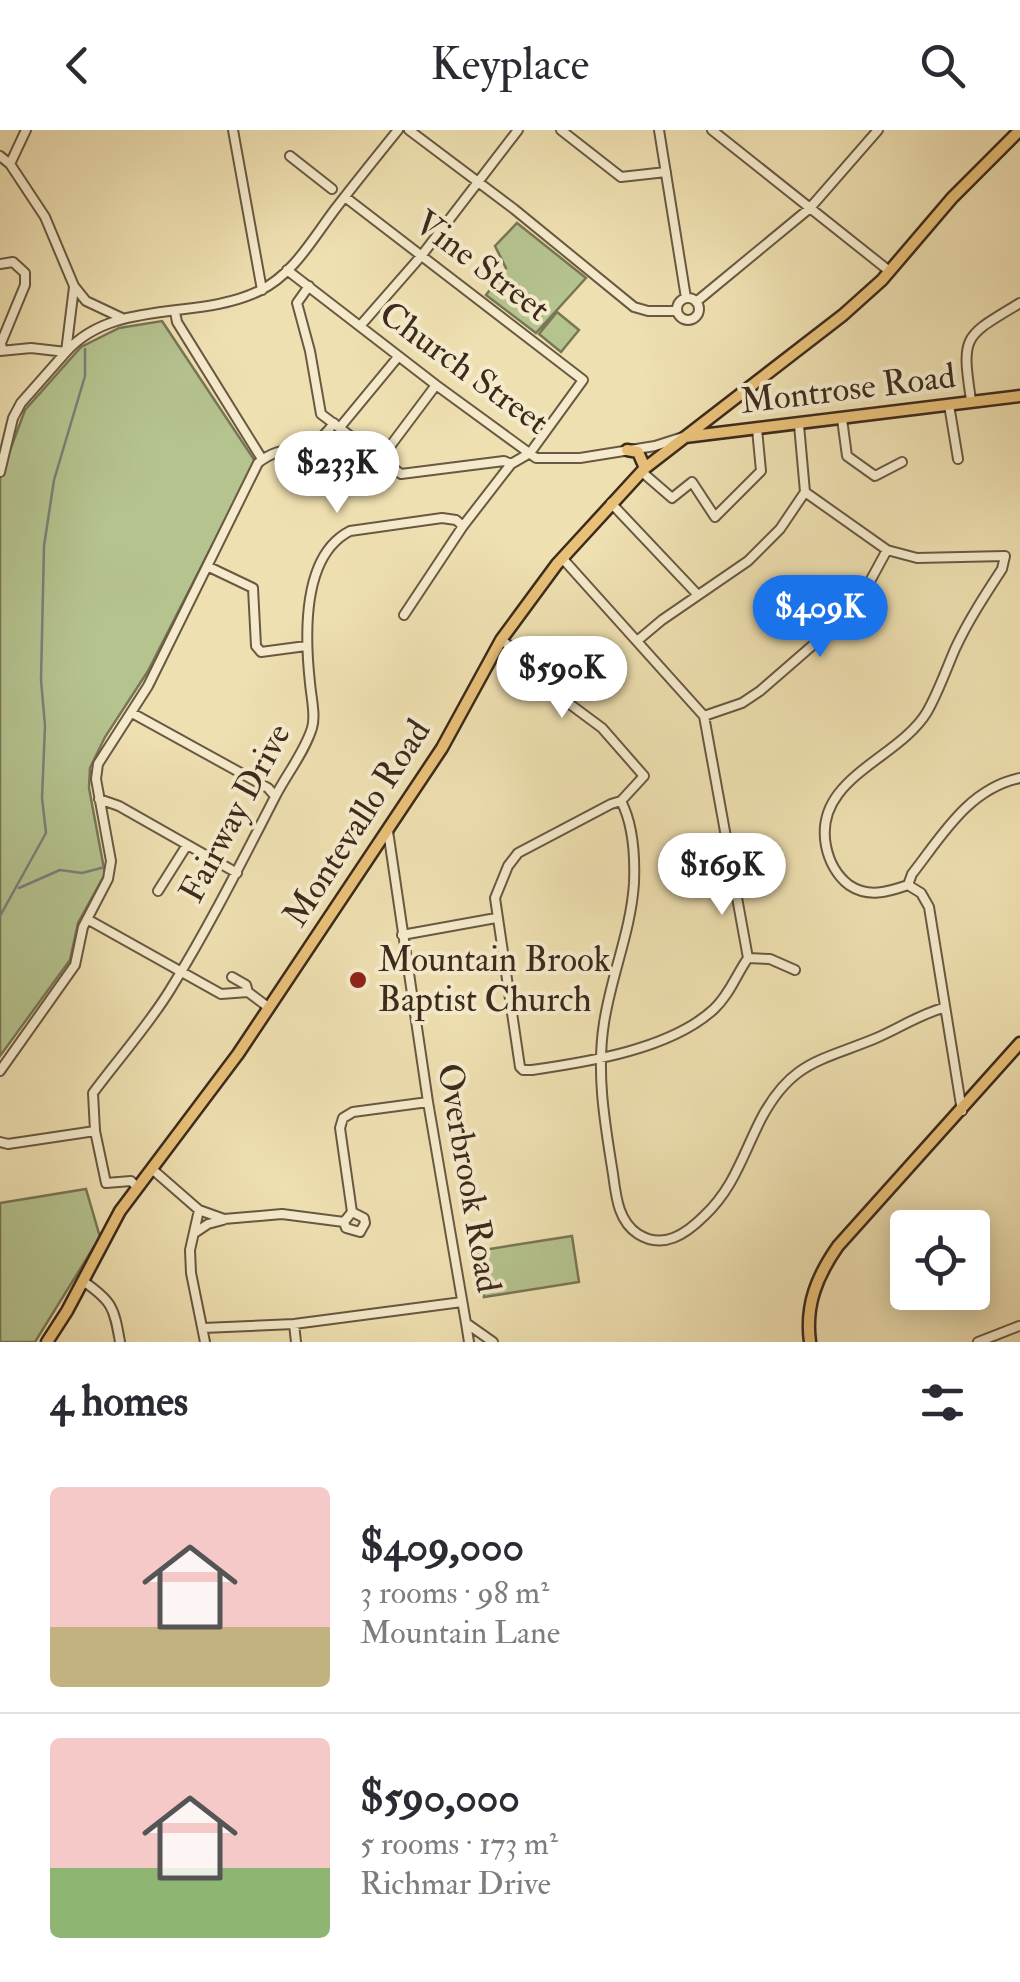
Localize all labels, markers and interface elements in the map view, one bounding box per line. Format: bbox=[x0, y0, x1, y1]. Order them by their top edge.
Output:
text: Keyplace bbox=[431, 37, 589, 93]
icon: back bbox=[50, 38, 105, 93]
icon: search bbox=[915, 38, 970, 93]
street label: Vine Street bbox=[406, 201, 558, 331]
street label: Church Street bbox=[371, 292, 557, 444]
street label: Montrose Road bbox=[738, 354, 958, 424]
pin: $233K bbox=[267, 431, 407, 516]
text: $233K bbox=[296, 443, 378, 483]
pin: $409K bbox=[750, 575, 890, 660]
text: $409K bbox=[775, 587, 865, 627]
pin: $590K bbox=[492, 636, 632, 721]
text: $590K bbox=[518, 648, 606, 688]
street label: Montevallo Road bbox=[274, 711, 440, 935]
street label: Fairway Drive bbox=[170, 716, 300, 910]
pin: $169K bbox=[652, 833, 792, 918]
text: $169K bbox=[680, 845, 764, 885]
place label: Mountain Brook Baptist Church bbox=[378, 938, 611, 1022]
marker: Mountain Brook Baptist Church bbox=[347, 969, 369, 991]
street label: Overbrook Road bbox=[427, 1060, 511, 1296]
map controls bbox=[890, 1210, 990, 1310]
button: locate bbox=[890, 1210, 990, 1310]
icon: filters bbox=[915, 1375, 970, 1430]
text: 4 homes bbox=[50, 1376, 188, 1428]
text: $409,000 bbox=[360, 1521, 524, 1573]
icon: home bbox=[130, 1527, 250, 1647]
text: 3 rooms · 98 m² bbox=[360, 1573, 549, 1613]
text: Mountain Lane bbox=[360, 1613, 560, 1653]
text: $590,000 bbox=[360, 1772, 520, 1824]
icon: home bbox=[130, 1778, 250, 1898]
text: 5 rooms · 173 m² bbox=[360, 1824, 558, 1864]
text: Richmar Drive bbox=[360, 1864, 551, 1904]

